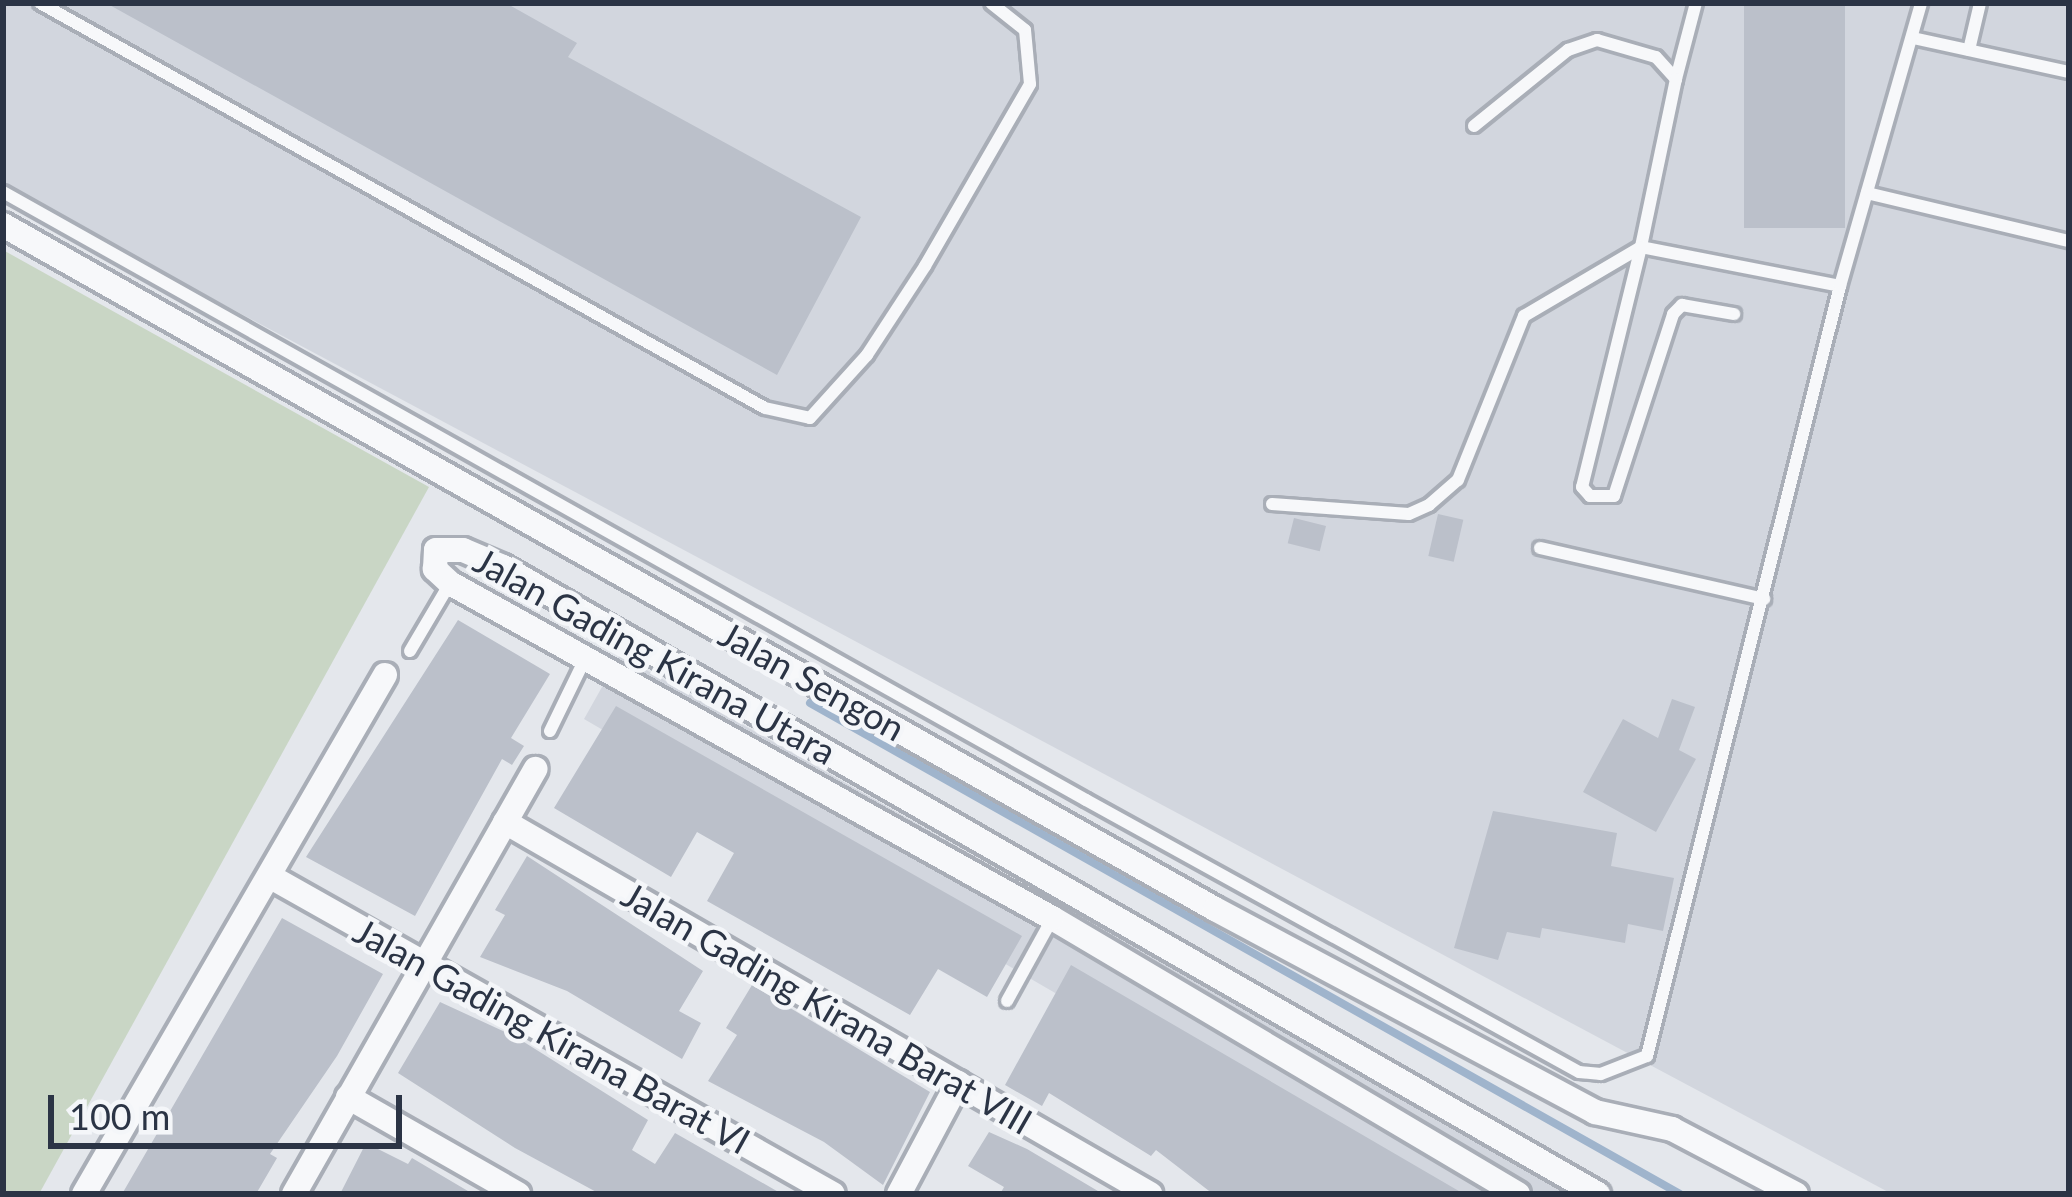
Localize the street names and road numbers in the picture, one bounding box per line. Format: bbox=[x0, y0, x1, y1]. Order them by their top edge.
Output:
street label: Jalan Gading Kirana Utara bbox=[467, 538, 843, 774]
street label: Jalan Sengon bbox=[712, 612, 912, 750]
street label: Jalan Gading Kirana Barat VIII bbox=[614, 872, 1040, 1144]
street label: Jalan Gading Kirana Barat VI bbox=[346, 909, 758, 1163]

